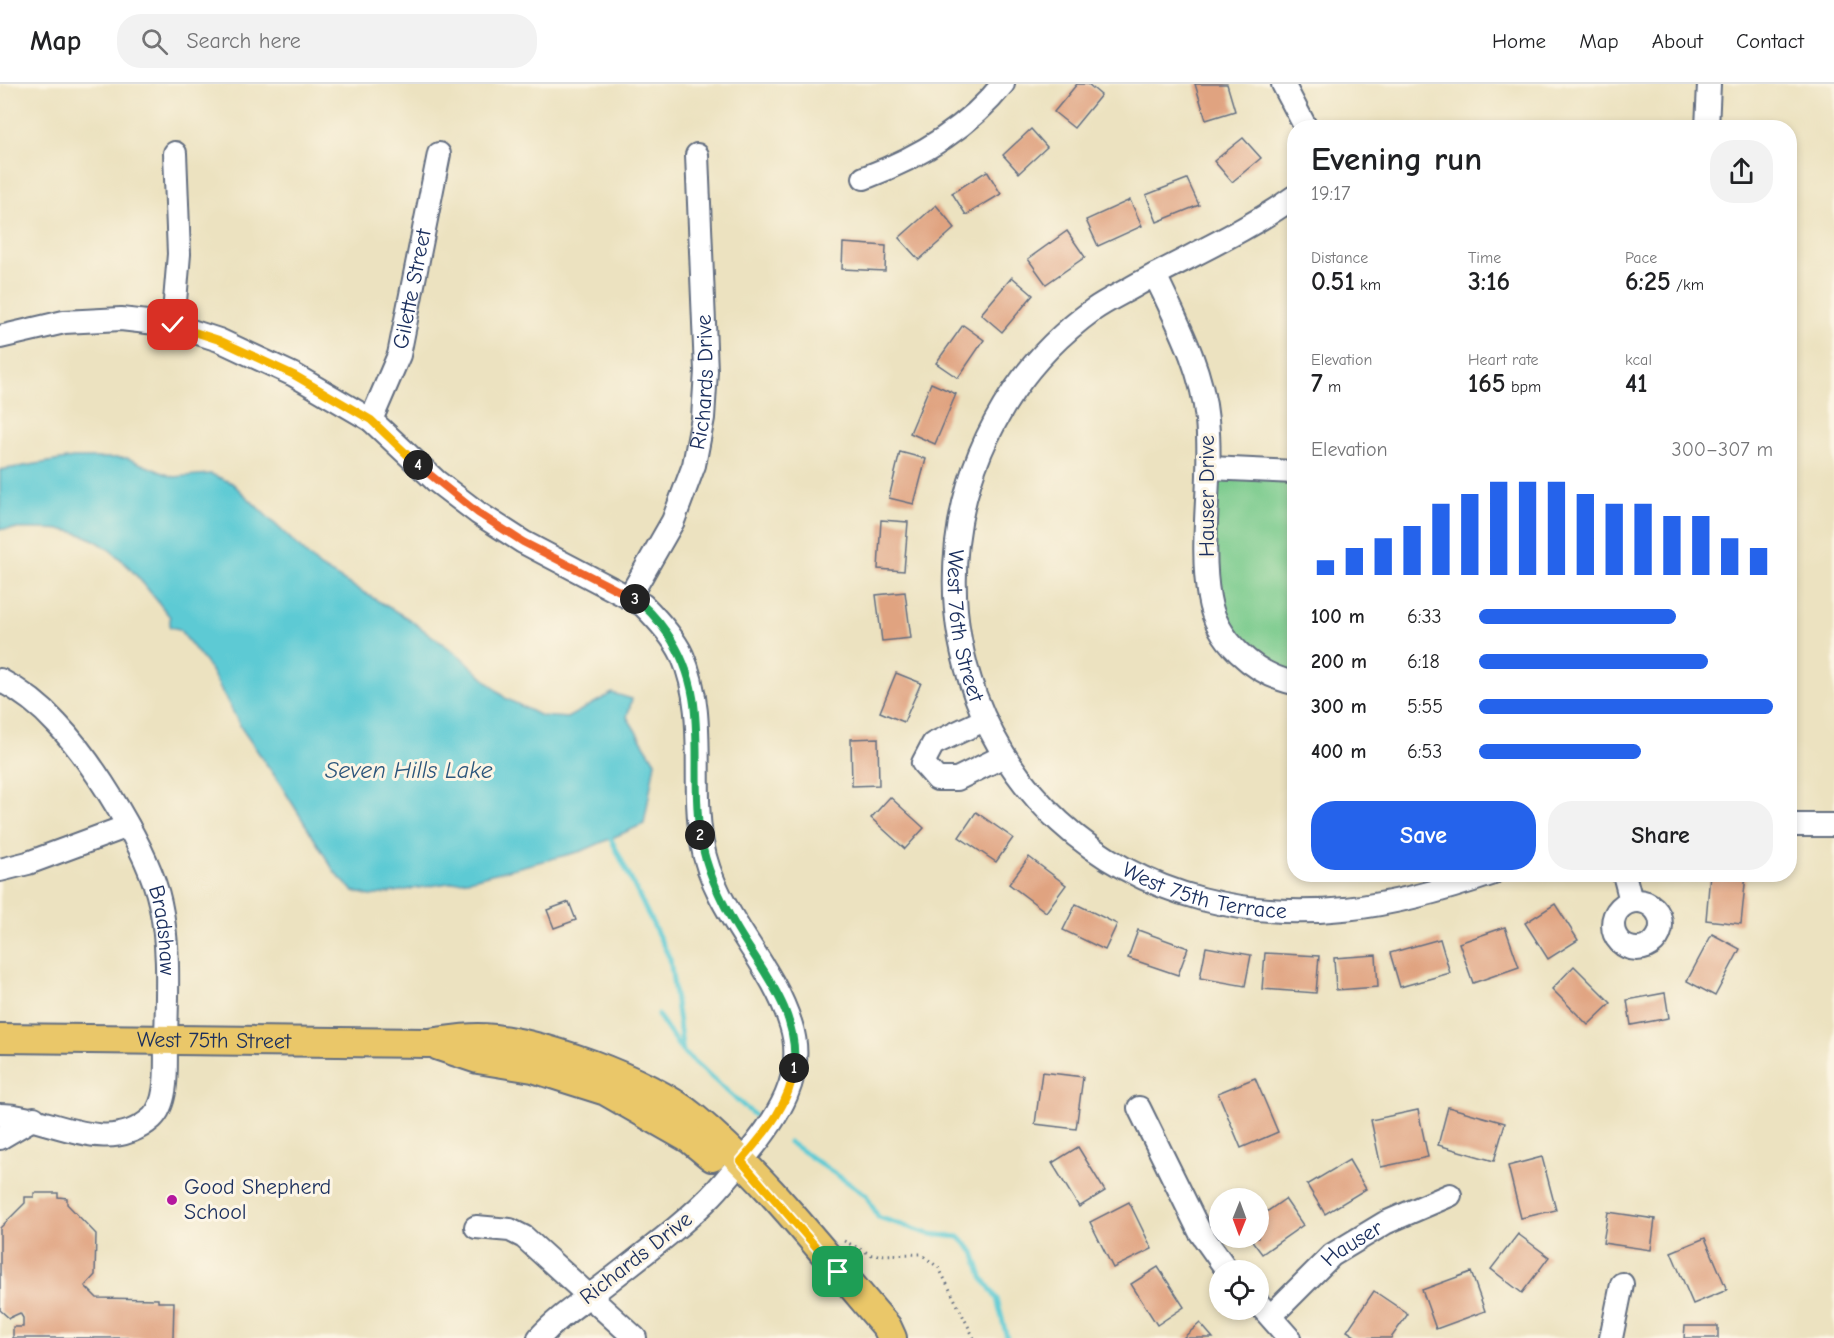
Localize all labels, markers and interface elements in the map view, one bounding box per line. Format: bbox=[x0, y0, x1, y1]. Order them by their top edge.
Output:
search box bbox=[117, 14, 537, 68]
text: Map bbox=[30, 25, 81, 57]
icon: search bbox=[138, 25, 171, 58]
text: Search here bbox=[186, 28, 301, 54]
text: Home bbox=[1492, 29, 1546, 53]
text: Map bbox=[1579, 29, 1619, 53]
text: About bbox=[1652, 29, 1703, 53]
text: Contact bbox=[1736, 29, 1804, 53]
text: Evening run bbox=[1311, 140, 1482, 178]
button: share bbox=[1710, 140, 1773, 203]
text: 19:17 bbox=[1311, 182, 1351, 205]
street label: Gilette Street bbox=[387, 226, 437, 351]
text: Distance bbox=[1311, 249, 1368, 267]
text: Time bbox=[1468, 249, 1501, 267]
text: Pace bbox=[1625, 249, 1657, 267]
text: 0.51 bbox=[1311, 267, 1355, 297]
text: 3:16 bbox=[1468, 267, 1510, 297]
text: 6:25 bbox=[1625, 267, 1671, 297]
text: km bbox=[1355, 276, 1381, 294]
text: /km bbox=[1671, 276, 1704, 294]
pin bbox=[147, 299, 198, 350]
icon: check bbox=[156, 308, 189, 341]
street label: Richards Drive bbox=[684, 314, 719, 452]
text: Elevation bbox=[1311, 351, 1372, 369]
text: Heart rate bbox=[1468, 351, 1539, 369]
text: kcal bbox=[1625, 351, 1652, 369]
text: 7 bbox=[1311, 369, 1323, 399]
text: 165 bbox=[1468, 369, 1506, 399]
text: 41 bbox=[1625, 369, 1647, 399]
text: m bbox=[1323, 378, 1341, 396]
text: bpm bbox=[1506, 378, 1541, 396]
street label: Hauser Drive bbox=[1194, 435, 1220, 557]
text: Elevation bbox=[1311, 438, 1388, 461]
text: 300–307 m bbox=[1672, 438, 1773, 461]
pin: 4 bbox=[403, 450, 433, 480]
text: 4 bbox=[414, 456, 422, 474]
street label: West 76th Street bbox=[942, 549, 990, 706]
pin: 3 bbox=[620, 584, 650, 614]
text: 3 bbox=[631, 590, 639, 608]
text: 100 m bbox=[1311, 605, 1365, 628]
text: 6:33 bbox=[1407, 605, 1442, 628]
text: 200 m bbox=[1311, 650, 1367, 673]
text: 6:18 bbox=[1407, 650, 1440, 673]
text: 300 m bbox=[1311, 695, 1367, 718]
text: 5:55 bbox=[1407, 695, 1443, 718]
text: 400 m bbox=[1311, 740, 1366, 763]
text: 6:53 bbox=[1407, 740, 1442, 763]
water label: Seven Hills Lake bbox=[325, 756, 493, 784]
button: Save bbox=[1311, 801, 1536, 870]
button: Share bbox=[1548, 801, 1773, 870]
pin: 2 bbox=[685, 820, 715, 850]
text: 2 bbox=[696, 826, 704, 844]
street label: West 75th Terrace bbox=[1118, 857, 1287, 924]
street label: Bradshaw bbox=[143, 882, 180, 975]
street label: West 75th Street bbox=[137, 1027, 292, 1054]
pin: 1 bbox=[779, 1053, 809, 1083]
text: 1 bbox=[791, 1059, 797, 1077]
place label: Good Shepherd School bbox=[184, 1174, 331, 1225]
north arrow bbox=[1209, 1188, 1269, 1248]
map controls bbox=[1209, 1188, 1269, 1320]
marker: Good Shepherd School bbox=[165, 1193, 179, 1207]
street label: Richards Drive bbox=[575, 1206, 697, 1310]
street label: Hauser bbox=[1315, 1214, 1388, 1272]
pin bbox=[812, 1246, 863, 1297]
icon: arrive bbox=[821, 1255, 854, 1288]
button: locate bbox=[1209, 1260, 1269, 1320]

